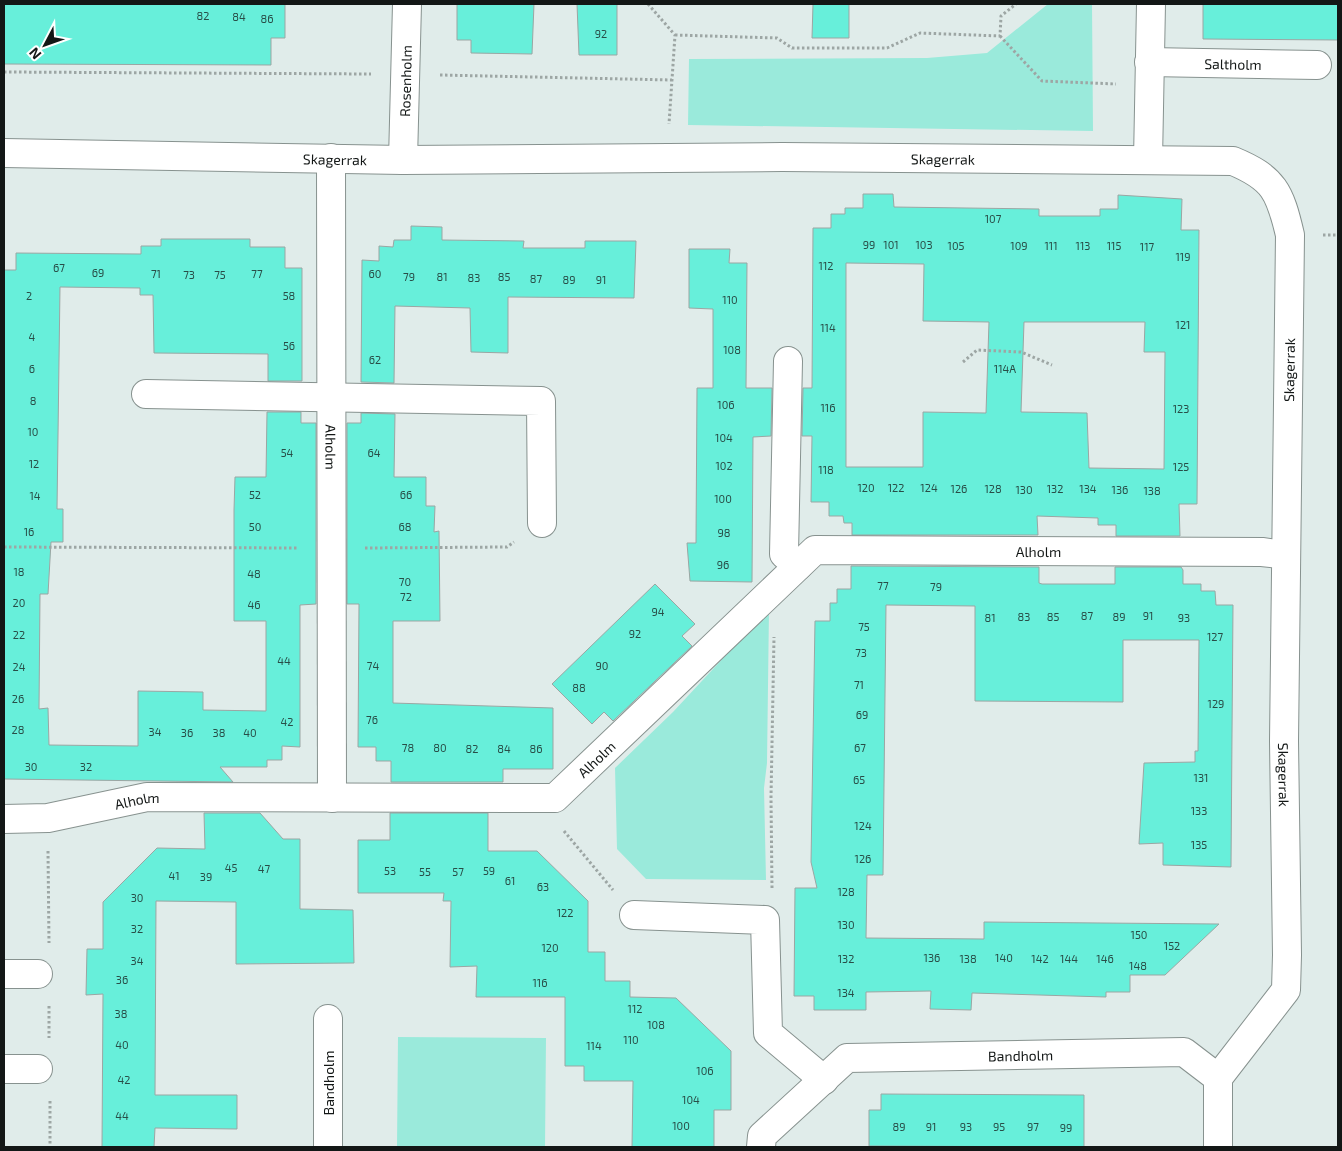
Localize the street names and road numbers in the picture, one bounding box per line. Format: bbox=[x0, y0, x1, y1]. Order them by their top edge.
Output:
street label: Rosenholm bbox=[396, 45, 414, 117]
street label: Saltholm bbox=[1204, 54, 1262, 73]
street label: Skagerrak bbox=[303, 150, 367, 168]
street label: Skagerrak bbox=[911, 150, 975, 167]
street label: Skagerrak bbox=[1280, 338, 1298, 402]
street label: Alholm bbox=[323, 424, 340, 470]
street label: Alholm bbox=[1016, 542, 1061, 560]
street label: Alholm bbox=[574, 737, 618, 781]
street label: Skagerrak bbox=[1276, 743, 1293, 807]
street label: Alholm bbox=[113, 788, 160, 812]
street label: Bandholm bbox=[988, 1046, 1053, 1064]
street label: Bandholm bbox=[320, 1050, 337, 1116]

